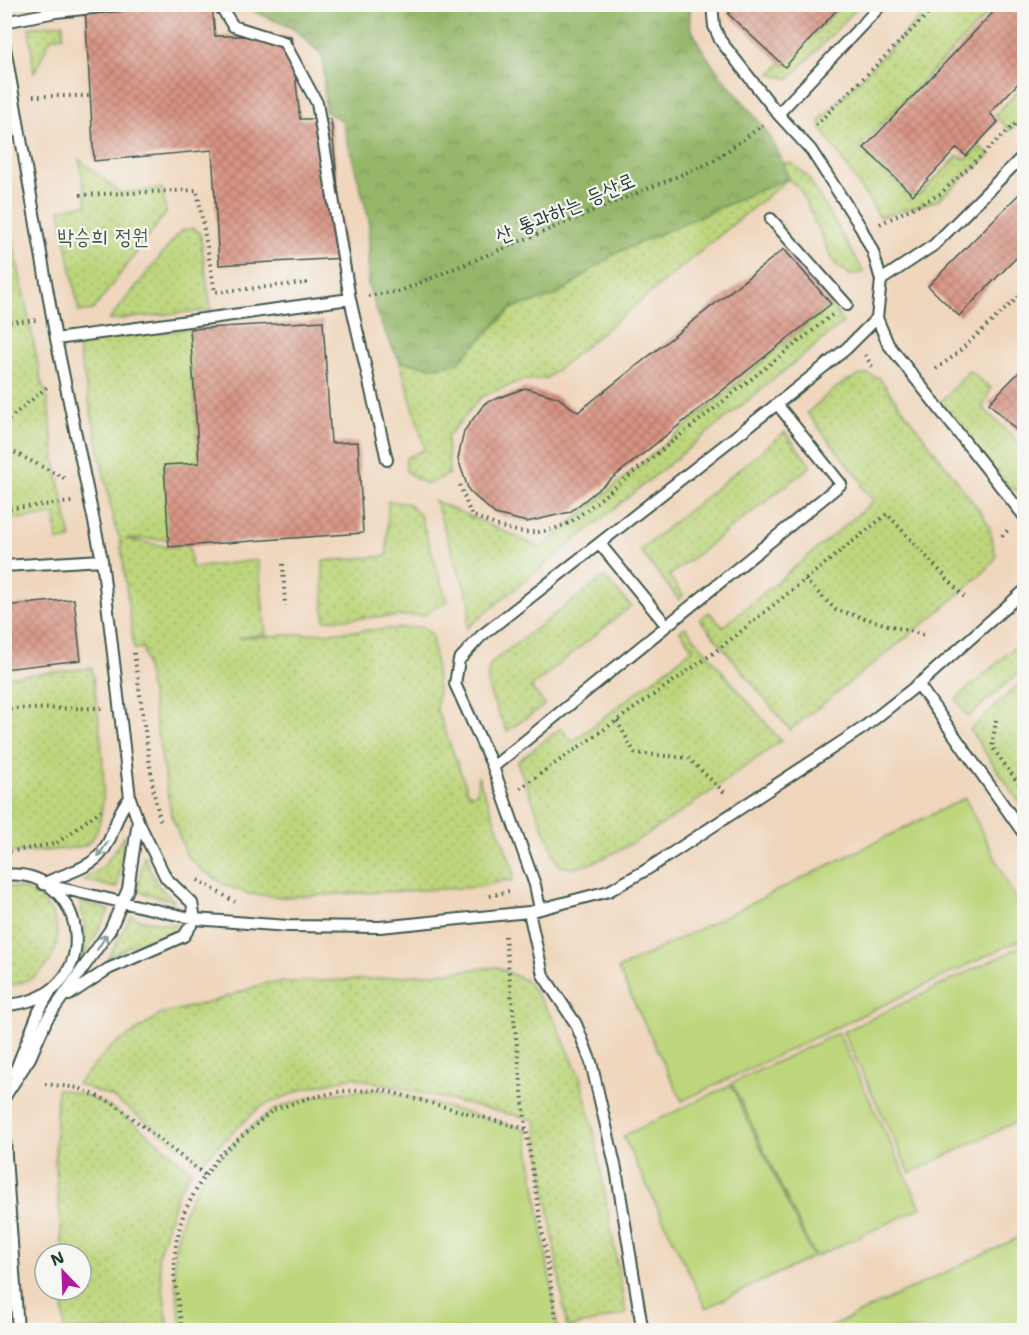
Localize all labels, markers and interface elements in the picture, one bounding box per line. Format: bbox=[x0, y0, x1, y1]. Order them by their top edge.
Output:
street label: 산 통과하는 등산로 bbox=[491, 166, 639, 250]
park label: 박승희 정원 bbox=[57, 223, 149, 251]
one-way arrow bbox=[97, 840, 109, 857]
one-way arrow bbox=[97, 934, 109, 951]
north arrow bbox=[33, 1242, 93, 1302]
text: N bbox=[47, 1247, 67, 1271]

